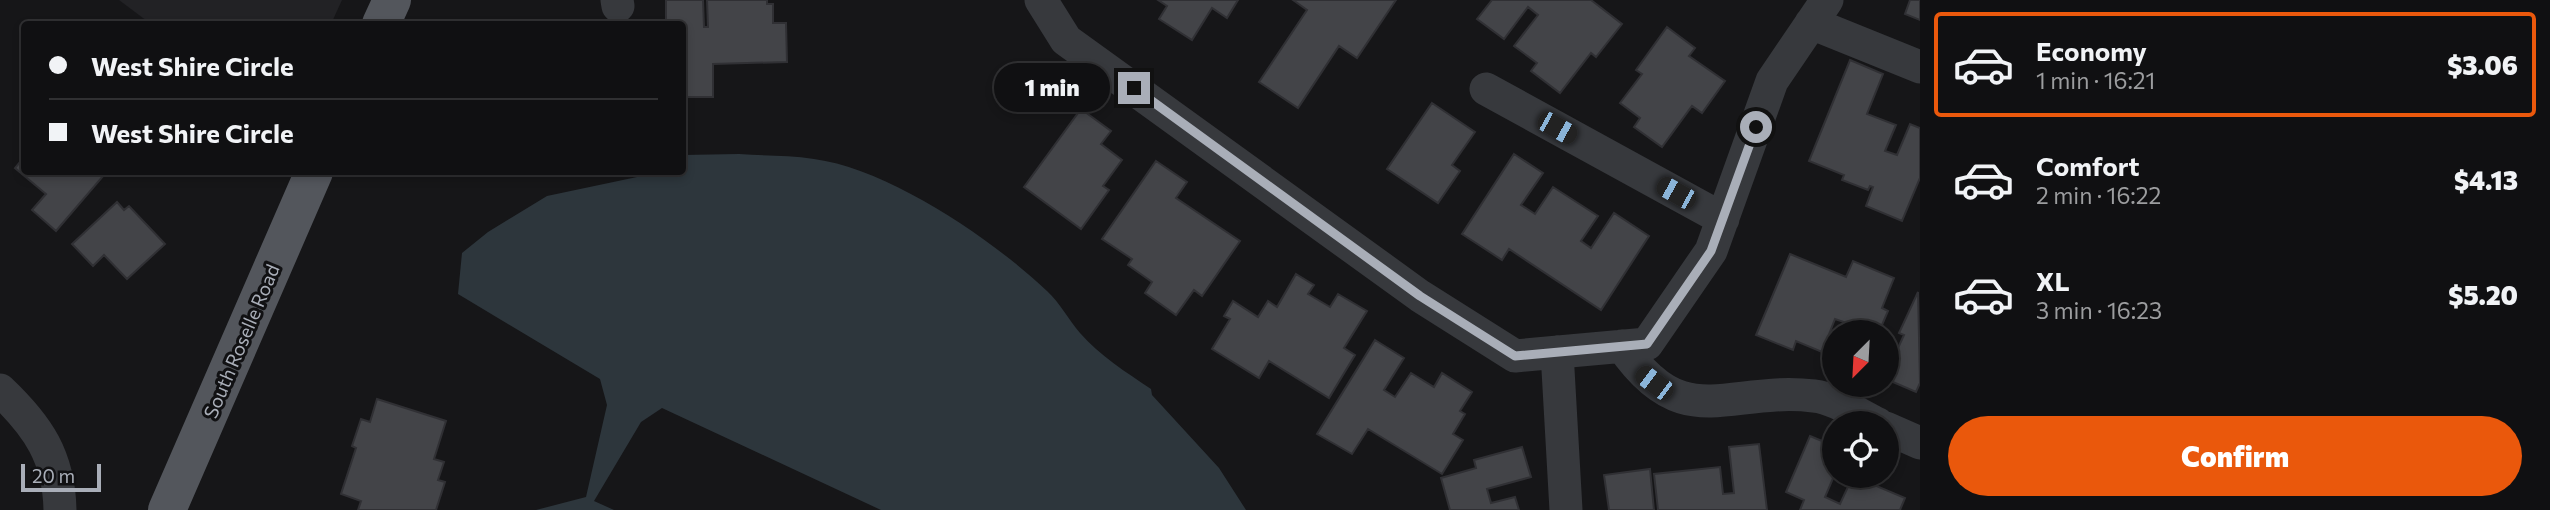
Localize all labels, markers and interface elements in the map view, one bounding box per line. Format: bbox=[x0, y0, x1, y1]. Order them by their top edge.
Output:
icon: car bbox=[1952, 33, 2015, 96]
text: Economy bbox=[2036, 35, 2147, 66]
text: $3.06 bbox=[2447, 49, 2518, 80]
text: West Shire Circle bbox=[91, 50, 294, 81]
callout: 1 min bbox=[994, 64, 1110, 112]
text: 1 min · 16:21 bbox=[2036, 66, 2155, 94]
route end bbox=[1118, 72, 1150, 104]
text: 1 min bbox=[1024, 73, 1080, 101]
car bbox=[1534, 109, 1581, 147]
route start bbox=[1740, 111, 1772, 143]
text: West Shire Circle bbox=[91, 117, 294, 148]
icon: car bbox=[1952, 148, 2015, 211]
text: Comfort bbox=[2036, 150, 2139, 181]
text: $4.13 bbox=[2454, 164, 2518, 195]
car bbox=[1653, 174, 1700, 212]
text: 2 min · 16:22 bbox=[2036, 181, 2161, 209]
street label: South Roselle Road bbox=[198, 261, 284, 421]
icon: car bbox=[1952, 263, 2015, 326]
text: XL bbox=[2036, 265, 2070, 296]
text: $5.20 bbox=[2448, 279, 2518, 310]
text: 3 min · 16:23 bbox=[2036, 296, 2162, 324]
north arrow bbox=[1822, 320, 1899, 397]
map controls bbox=[1822, 320, 1899, 488]
car bbox=[1631, 362, 1678, 404]
button: locate bbox=[1822, 411, 1899, 488]
button: Confirm bbox=[1948, 416, 2522, 496]
scale bar bbox=[21, 461, 102, 493]
text: 20 m bbox=[32, 464, 75, 487]

